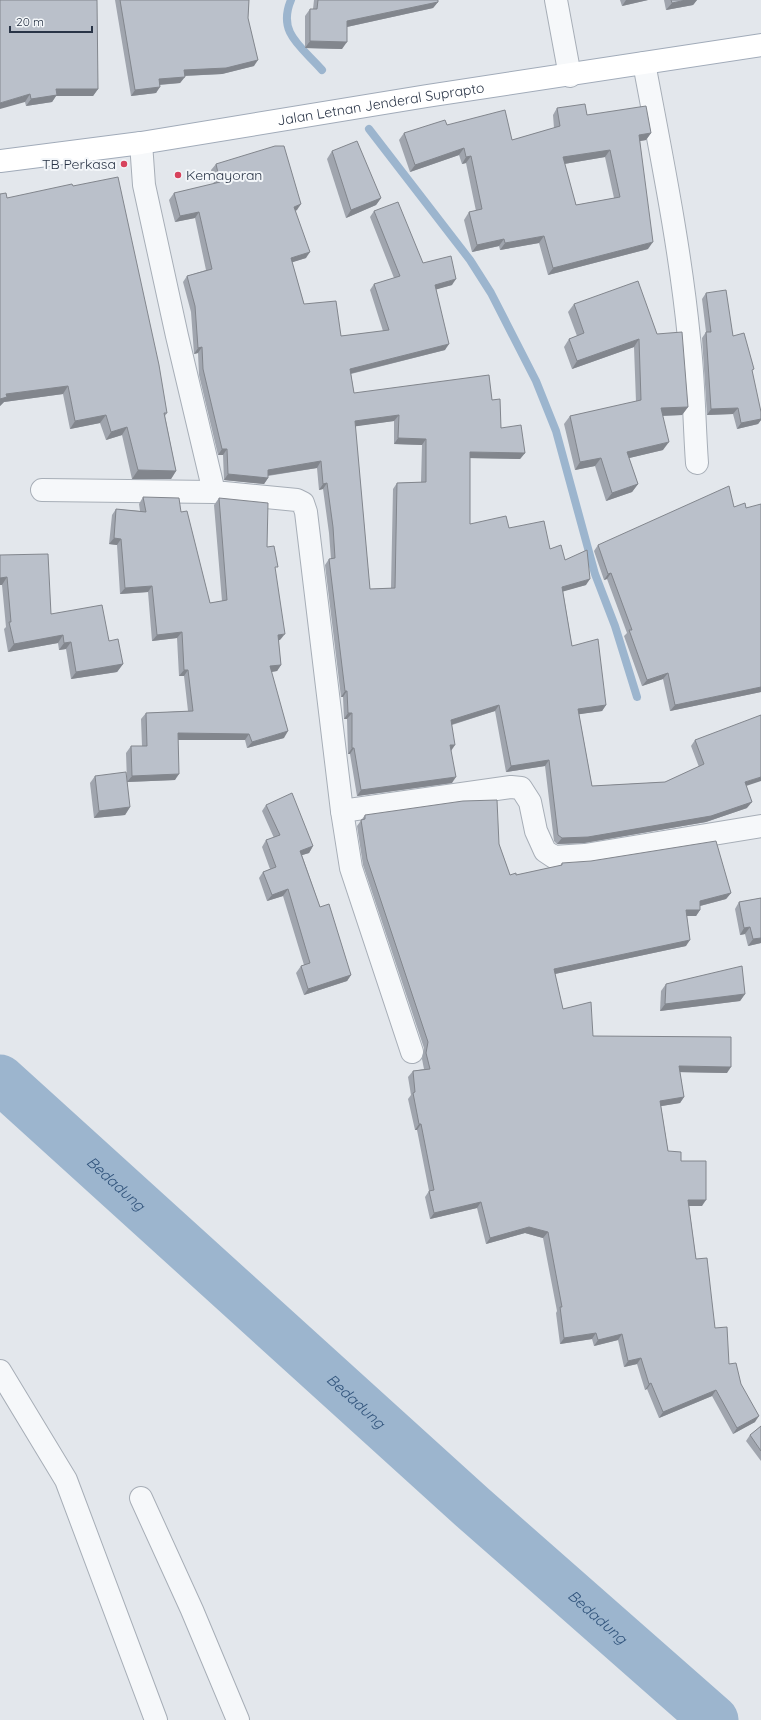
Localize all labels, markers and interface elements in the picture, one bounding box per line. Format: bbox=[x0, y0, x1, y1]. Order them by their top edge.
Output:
scale bar bbox=[10, 8, 92, 34]
text: 20 m bbox=[16, 14, 44, 29]
street label: Jalan Letnan Jenderal Suprapto bbox=[276, 78, 486, 129]
place label: TB Perkasa bbox=[42, 155, 116, 173]
marker: TB Perkasa bbox=[119, 159, 129, 169]
place label: Kemayoran bbox=[186, 166, 262, 184]
marker: Kemayoran bbox=[173, 170, 183, 180]
water label: Bedadung bbox=[83, 1152, 150, 1216]
water label: Bedadung bbox=[323, 1370, 390, 1433]
water label: Bedadung bbox=[564, 1586, 632, 1649]

